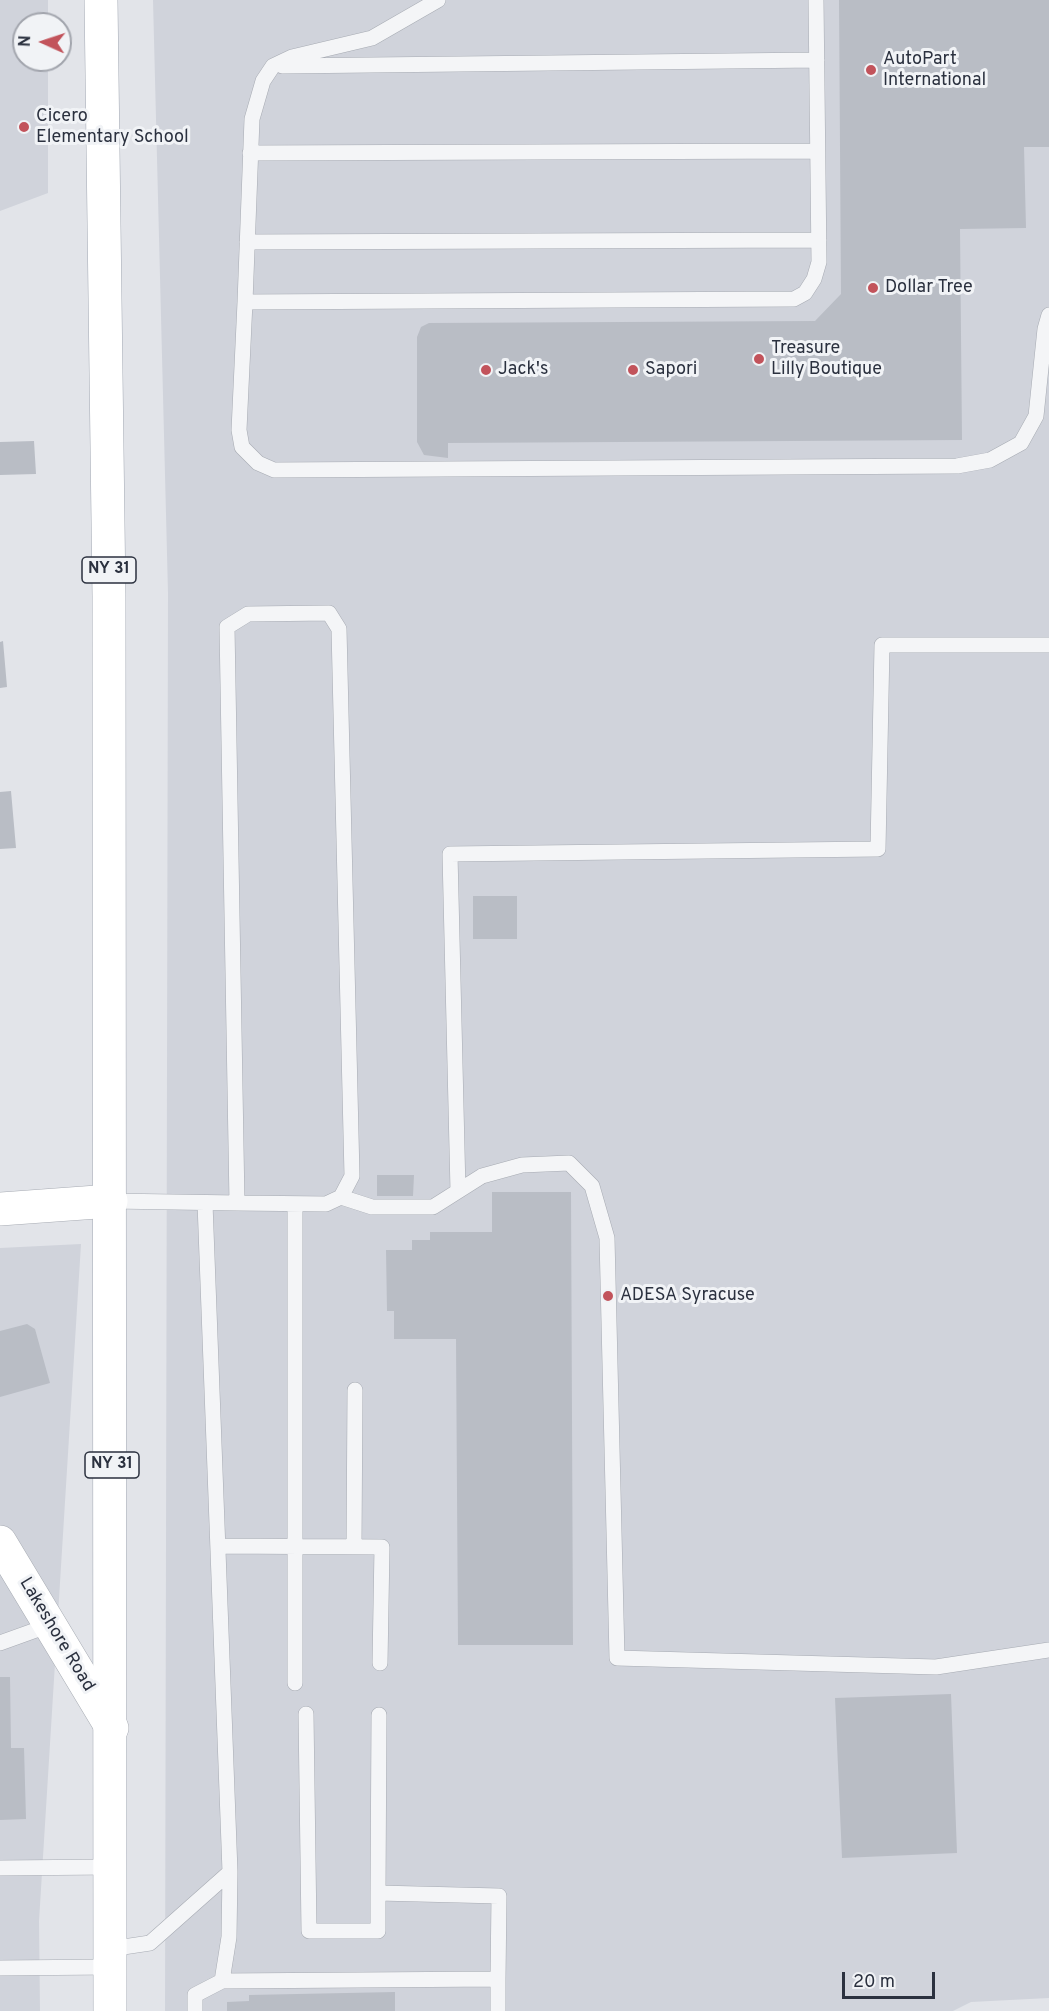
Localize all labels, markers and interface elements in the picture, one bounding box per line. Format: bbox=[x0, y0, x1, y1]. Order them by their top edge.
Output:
north arrow bbox=[12, 12, 72, 72]
text: N bbox=[16, 35, 36, 47]
place label: AutoPart International bbox=[883, 49, 986, 92]
marker: AutoPart International bbox=[864, 63, 878, 77]
place label: Cicero Elementary School bbox=[36, 106, 189, 148]
marker: Cicero Elementary School bbox=[17, 120, 31, 134]
place label: Dollar Tree bbox=[885, 277, 973, 299]
marker: Dollar Tree bbox=[866, 281, 880, 295]
place label: Treasure Lilly Boutique bbox=[771, 338, 882, 380]
marker: Treasure Lilly Boutique bbox=[752, 352, 766, 366]
place label: Jack's bbox=[498, 359, 548, 381]
place label: Sapori bbox=[645, 359, 697, 381]
marker: Jack's bbox=[479, 363, 493, 377]
marker: Sapori bbox=[626, 363, 640, 377]
road number: NY 31 bbox=[82, 557, 136, 583]
place label: ADESA Syracuse bbox=[620, 1285, 755, 1307]
marker: ADESA Syracuse bbox=[601, 1289, 615, 1303]
road number: NY 31 bbox=[85, 1452, 139, 1478]
street label: Lakeshore Road bbox=[14, 1574, 98, 1696]
scale bar bbox=[845, 1960, 938, 1998]
text: 20 m bbox=[853, 1971, 895, 1994]

